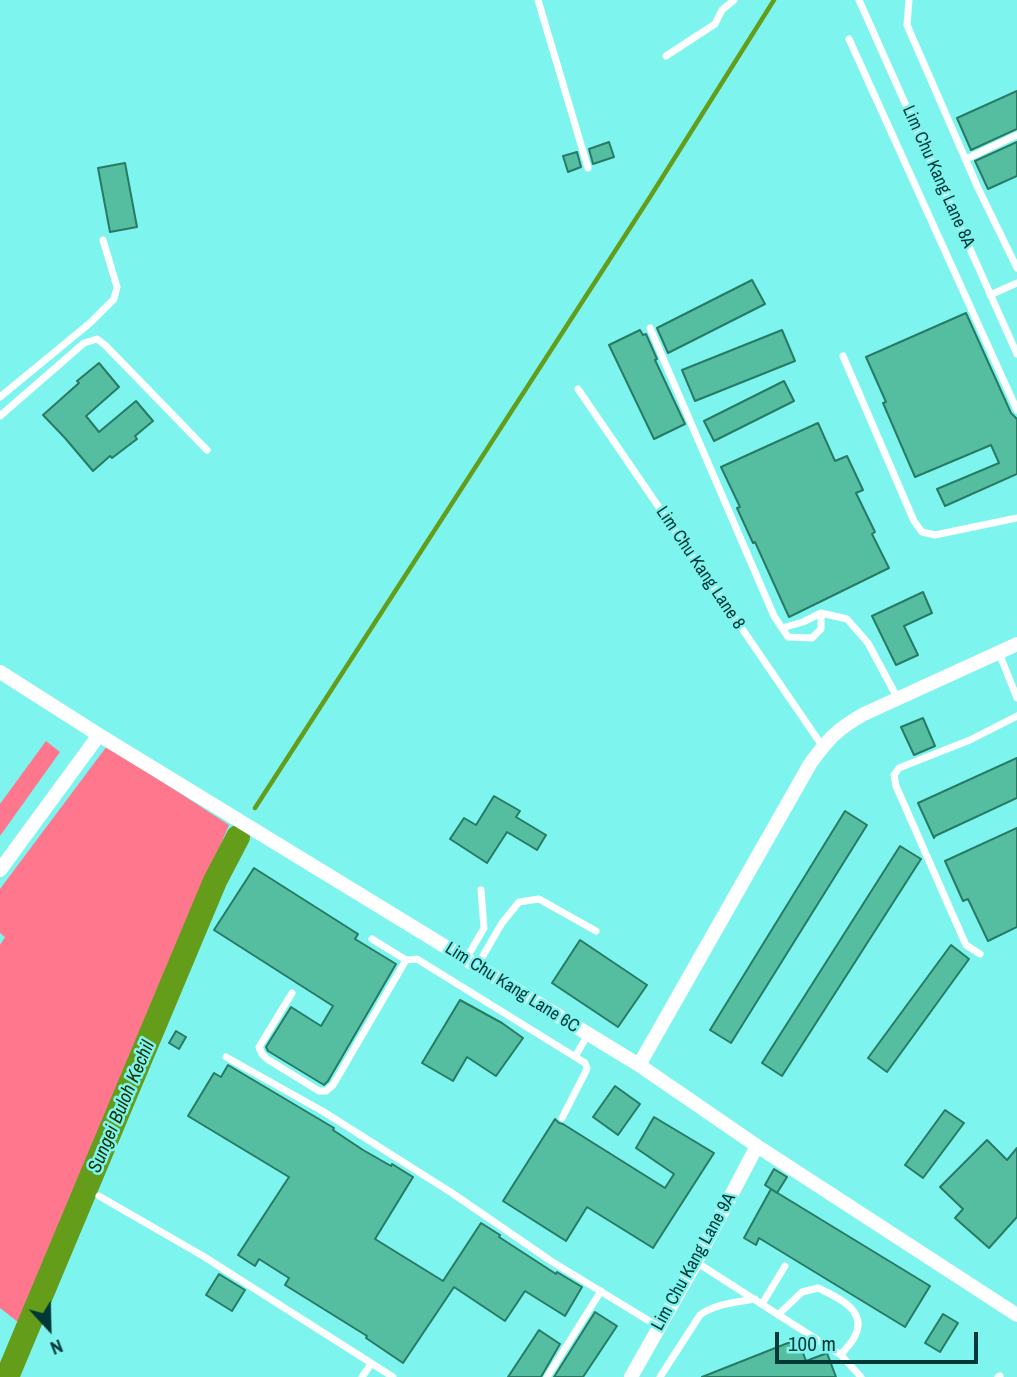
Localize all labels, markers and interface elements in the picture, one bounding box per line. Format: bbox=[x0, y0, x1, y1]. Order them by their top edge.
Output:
street label: Lim Chu Kang Lane 8A bbox=[897, 103, 979, 251]
street label: Lim Chu Kang Lane 8 bbox=[651, 502, 749, 634]
street label: Lim Chu Kang Lane 6C bbox=[441, 938, 583, 1038]
water label: Sungei Buloh Kechil bbox=[84, 1038, 160, 1176]
street label: Lim Chu Kang Lane 9A bbox=[647, 1190, 741, 1334]
north arrow bbox=[14, 1293, 84, 1363]
scale bar bbox=[779, 1318, 982, 1362]
text: 100 m bbox=[788, 1329, 836, 1358]
text: N bbox=[47, 1333, 67, 1362]

